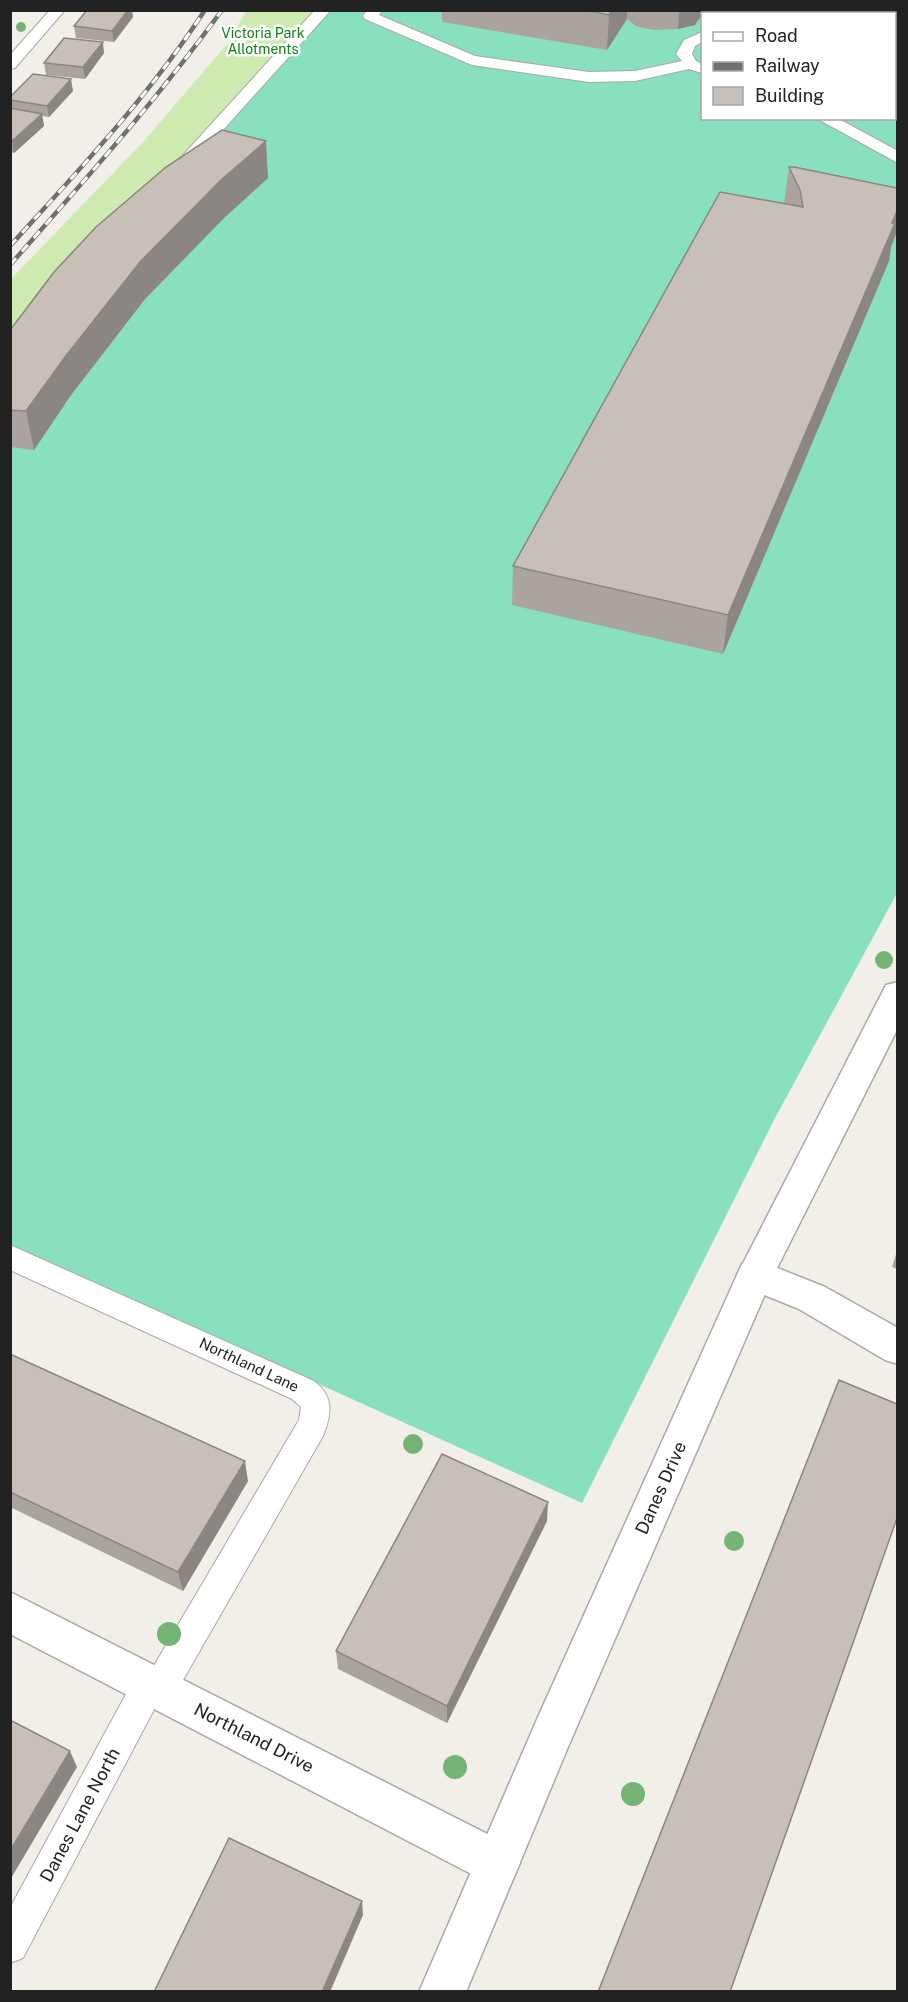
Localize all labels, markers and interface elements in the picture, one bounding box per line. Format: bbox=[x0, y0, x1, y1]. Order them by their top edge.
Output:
legend bbox=[701, 12, 896, 120]
park label: Victoria Park Allotments bbox=[221, 25, 305, 57]
text: Road bbox=[755, 25, 798, 46]
text: Railway bbox=[755, 55, 820, 76]
text: Building bbox=[755, 85, 824, 106]
street label: Northland Lane bbox=[197, 1334, 302, 1395]
street label: Danes Drive bbox=[631, 1438, 690, 1537]
street label: Northland Drive bbox=[191, 1698, 318, 1777]
street label: Danes Lane North bbox=[35, 1744, 124, 1886]

